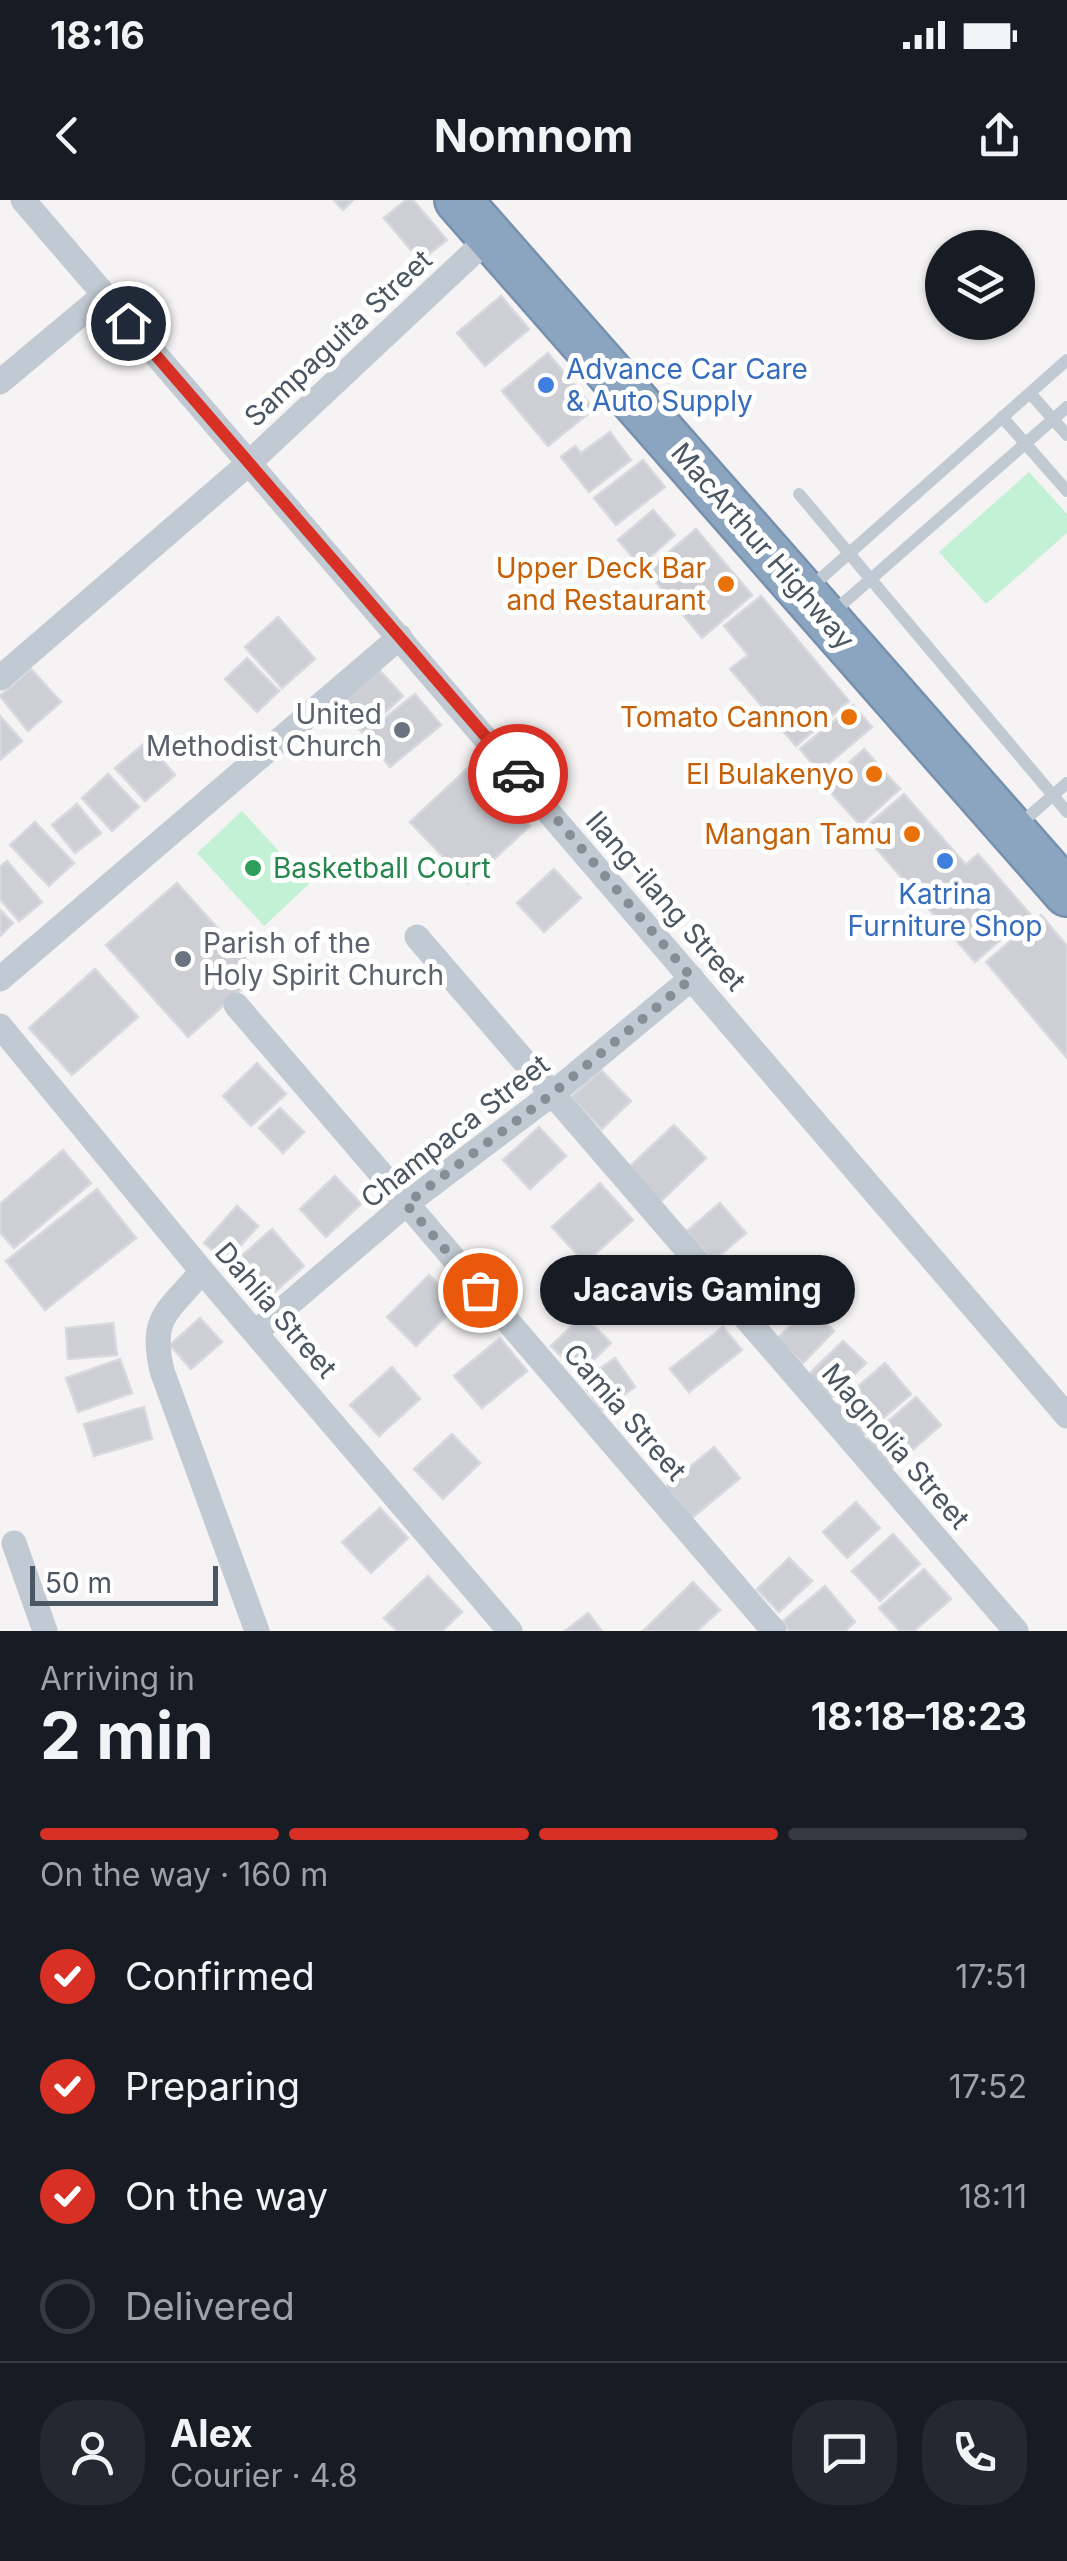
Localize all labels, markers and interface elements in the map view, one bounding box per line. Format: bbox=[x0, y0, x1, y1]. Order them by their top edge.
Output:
text: 18:16 bbox=[50, 12, 145, 58]
icon: back bbox=[40, 108, 95, 163]
text: Nomnom bbox=[434, 108, 633, 163]
icon: share bbox=[972, 108, 1027, 163]
map controls bbox=[925, 230, 1035, 340]
button: layers bbox=[925, 230, 1035, 340]
street label: Sampaguita Street bbox=[237, 242, 439, 434]
pin bbox=[86, 281, 171, 366]
icon: home bbox=[101, 296, 156, 351]
place label: Advance Car Care & Auto Supply bbox=[566, 352, 808, 418]
marker: Advance Car Care & Auto Supply bbox=[535, 374, 557, 396]
street label: MacArthur Highway bbox=[664, 436, 862, 656]
place label: Upper Deck Bar and Restaurant bbox=[496, 551, 706, 617]
marker: Upper Deck Bar and Restaurant bbox=[715, 573, 737, 595]
place label: United Methodist Church bbox=[146, 697, 382, 763]
place label: Tomato Cannon bbox=[620, 700, 829, 734]
marker: Tomato Cannon bbox=[838, 706, 860, 728]
marker: United Methodist Church bbox=[391, 719, 413, 741]
courier bbox=[468, 724, 568, 824]
icon: car bbox=[491, 747, 546, 802]
place label: El Bulakenyo bbox=[686, 757, 854, 791]
marker: El Bulakenyo bbox=[863, 763, 885, 785]
street label: Ilang-ilang Street bbox=[579, 804, 753, 998]
place label: Mangan Tamu bbox=[704, 817, 892, 851]
marker: Mangan Tamu bbox=[901, 823, 923, 845]
marker: Katrina Furniture Shop bbox=[934, 850, 956, 872]
place label: Basketball Court bbox=[273, 851, 491, 885]
marker: Basketball Court bbox=[242, 857, 264, 879]
place label: Katrina Furniture Shop bbox=[848, 877, 1042, 943]
place label: Parish of the Holy Spirit Church bbox=[203, 926, 444, 992]
marker: Parish of the Holy Spirit Church bbox=[172, 948, 194, 970]
street label: Champaca Street bbox=[354, 1047, 556, 1215]
street label: Dahlia Street bbox=[208, 1235, 344, 1385]
pin bbox=[438, 1248, 523, 1333]
callout: Jacavis Gaming bbox=[540, 1255, 855, 1325]
icon: bag bbox=[453, 1263, 508, 1318]
text: Jacavis Gaming bbox=[573, 1270, 822, 1309]
street label: Camia Street bbox=[556, 1337, 694, 1487]
street label: Magnolia Street bbox=[815, 1356, 977, 1536]
scale bar bbox=[30, 1561, 218, 1606]
text: 50 m bbox=[45, 1566, 112, 1600]
text: Arriving in bbox=[40, 1659, 195, 1698]
text: 18:18–18:23 bbox=[811, 1693, 1027, 1739]
text: 2 min bbox=[40, 1696, 214, 1775]
text: On the way · 160 m bbox=[40, 1855, 328, 1894]
icon: check bbox=[40, 1949, 95, 2004]
text: Confirmed bbox=[125, 1953, 315, 1999]
text: 17:51 bbox=[955, 1957, 1027, 1996]
icon: check bbox=[40, 2059, 95, 2114]
text: Preparing bbox=[125, 2063, 300, 2109]
text: 17:52 bbox=[949, 2067, 1027, 2106]
icon: check bbox=[40, 2169, 95, 2224]
text: On the way bbox=[125, 2173, 328, 2219]
text: 18:11 bbox=[959, 2177, 1027, 2216]
text: Delivered bbox=[125, 2283, 295, 2329]
button: person bbox=[40, 2400, 145, 2505]
button: chat bbox=[792, 2400, 897, 2505]
button: phone bbox=[922, 2400, 1027, 2505]
text: Alex bbox=[170, 2410, 253, 2456]
text: Courier · 4.8 bbox=[170, 2456, 358, 2495]

